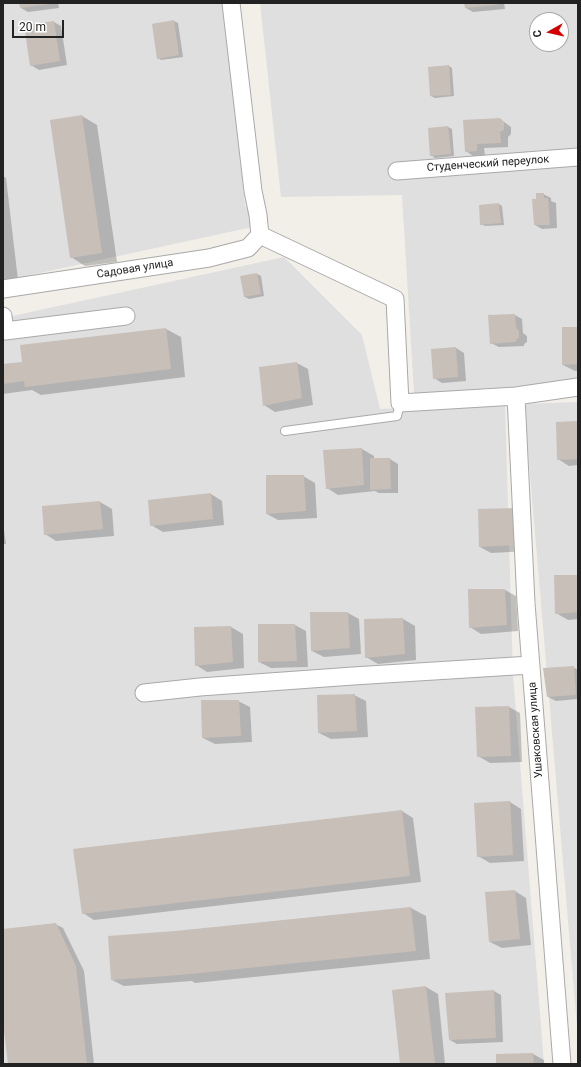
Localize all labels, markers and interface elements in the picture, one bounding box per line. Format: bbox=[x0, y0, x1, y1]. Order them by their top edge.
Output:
scale bar bbox=[14, 12, 66, 38]
north arrow bbox=[529, 12, 569, 52]
text: 20 m bbox=[19, 20, 46, 34]
text: С bbox=[531, 29, 545, 38]
street label: Студенческий переулок bbox=[426, 153, 550, 175]
street label: Садовая улица bbox=[96, 256, 174, 282]
street label: Ушаковская улица bbox=[526, 682, 546, 778]

